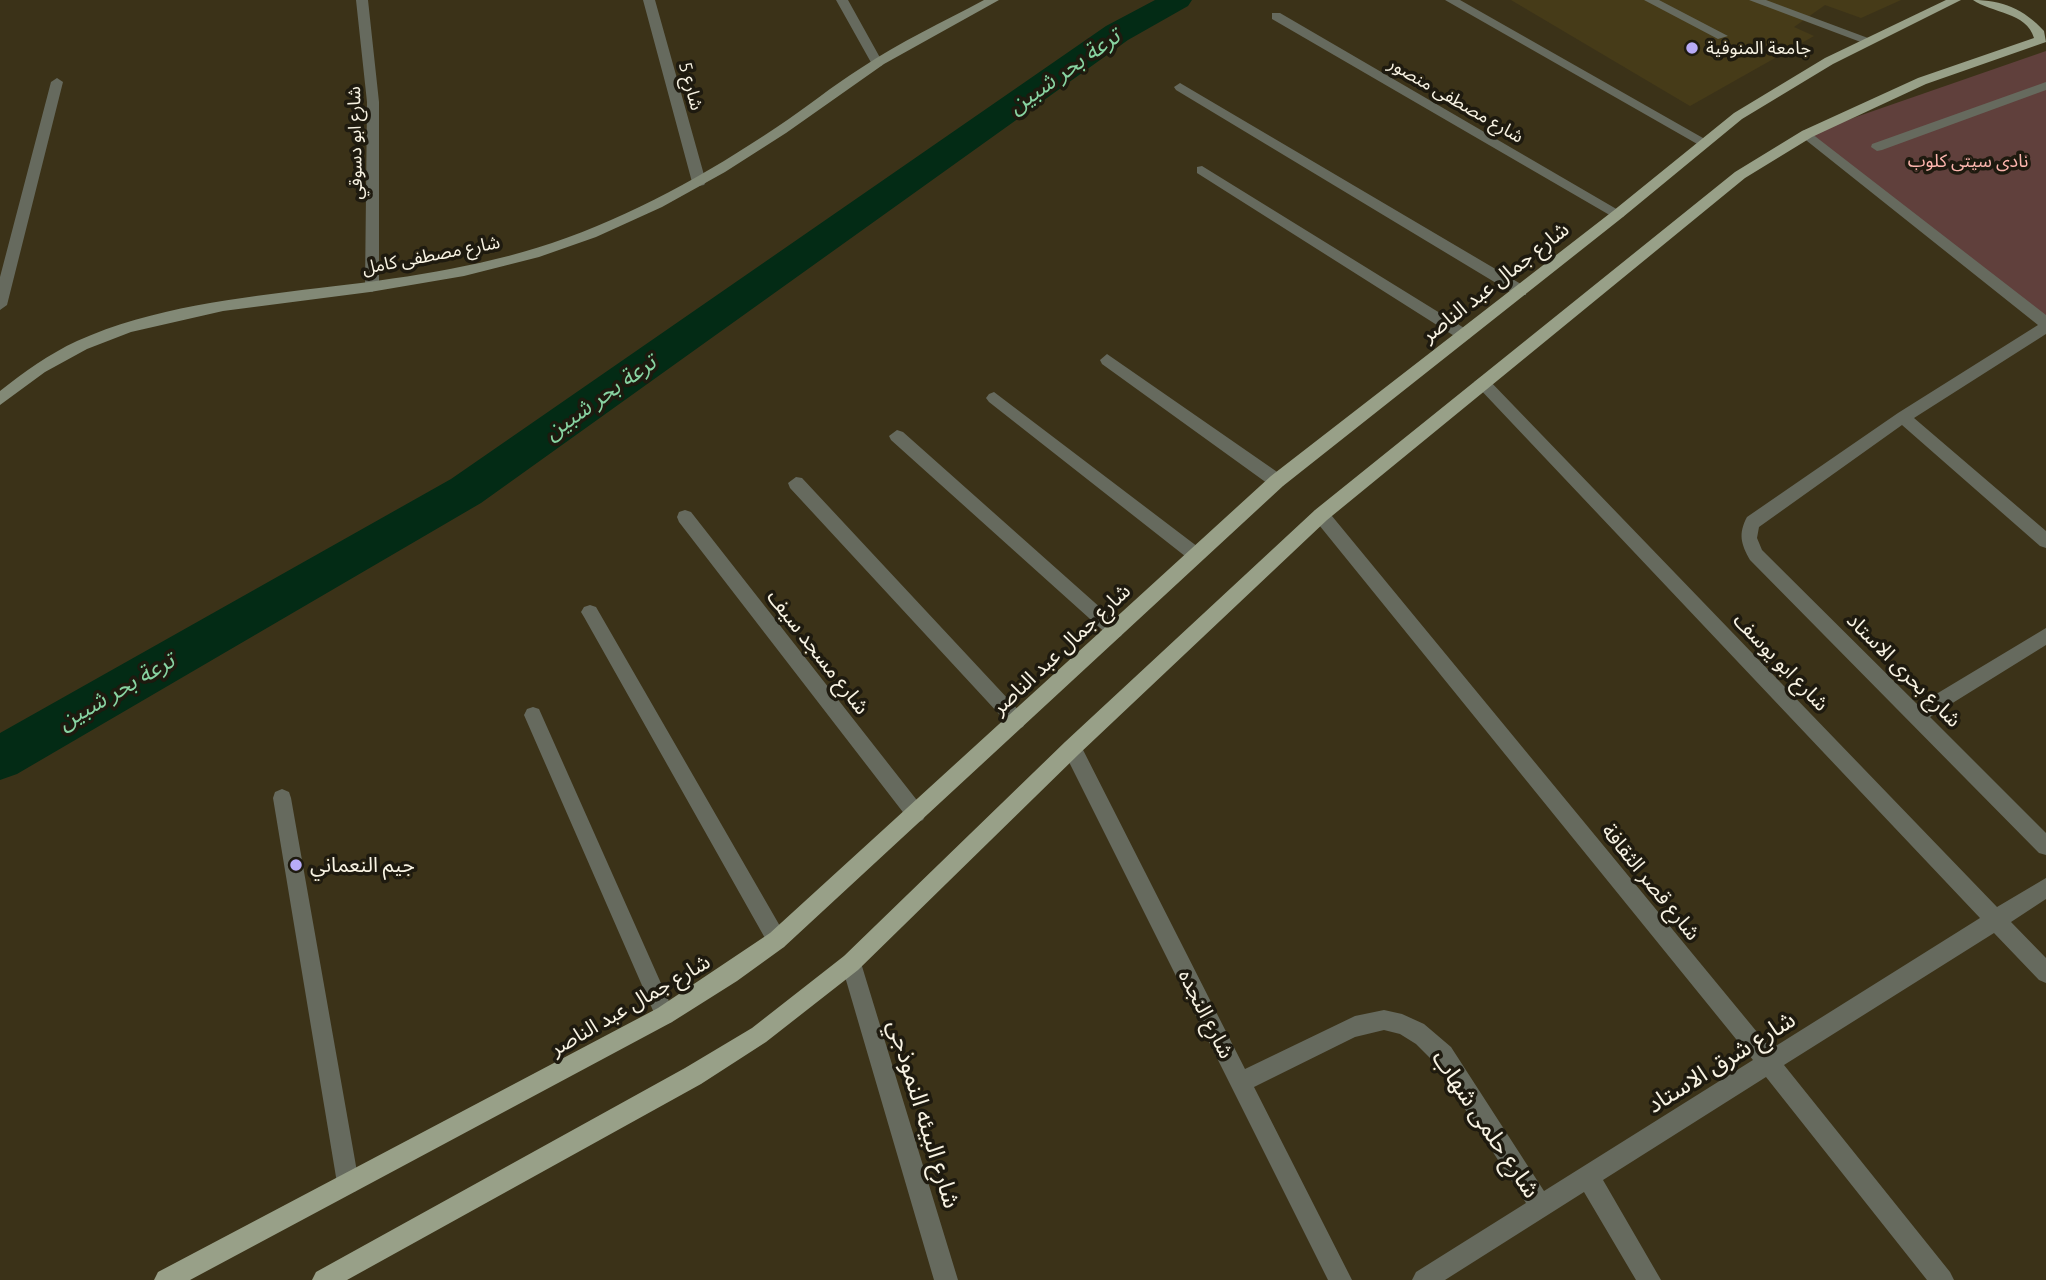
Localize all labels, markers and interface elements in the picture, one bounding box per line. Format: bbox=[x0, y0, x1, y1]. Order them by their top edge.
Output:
water label: ترعة بحر شبين bbox=[1003, 22, 1125, 120]
place label: جامعة المنوفية bbox=[1706, 37, 1811, 59]
marker: جامعة المنوفية bbox=[1684, 40, 1700, 56]
street label: شارع مصطفى منصور bbox=[1385, 52, 1527, 148]
street label: شارع 5 bbox=[674, 59, 708, 113]
street label: شارع ابو دسوقي bbox=[343, 86, 367, 200]
park label: نادى سيتى كلوب bbox=[1908, 150, 2028, 172]
street label: شارع جمال عبد الناصر bbox=[1416, 216, 1574, 348]
street label: شارع مصطفى كامل bbox=[360, 231, 502, 279]
water label: ترعة بحر شبين bbox=[539, 348, 661, 446]
street label: شارع جمال عبد الناصر bbox=[986, 578, 1136, 720]
street label: شارع مسجد سيف bbox=[761, 585, 875, 719]
street label: شارع ابو يوسف bbox=[1728, 608, 1834, 716]
street label: شارع بحرى الاستاد bbox=[1842, 608, 1966, 732]
water label: ترعة بحر شبين bbox=[53, 647, 179, 735]
street label: شارع قصر الثقافة bbox=[1596, 819, 1706, 945]
place label: جيم النعماني bbox=[310, 852, 415, 878]
marker: جيم النعماني bbox=[288, 857, 304, 873]
street label: شارع جمال عبد الناصر bbox=[546, 949, 714, 1061]
street label: شارع النجده bbox=[1173, 965, 1239, 1063]
street label: شارع شرق الاستاد bbox=[1641, 1005, 1801, 1119]
street label: شارع البيئه النموذجي bbox=[882, 1016, 966, 1212]
street label: شارع حلمى شهاب bbox=[1426, 1044, 1546, 1204]

